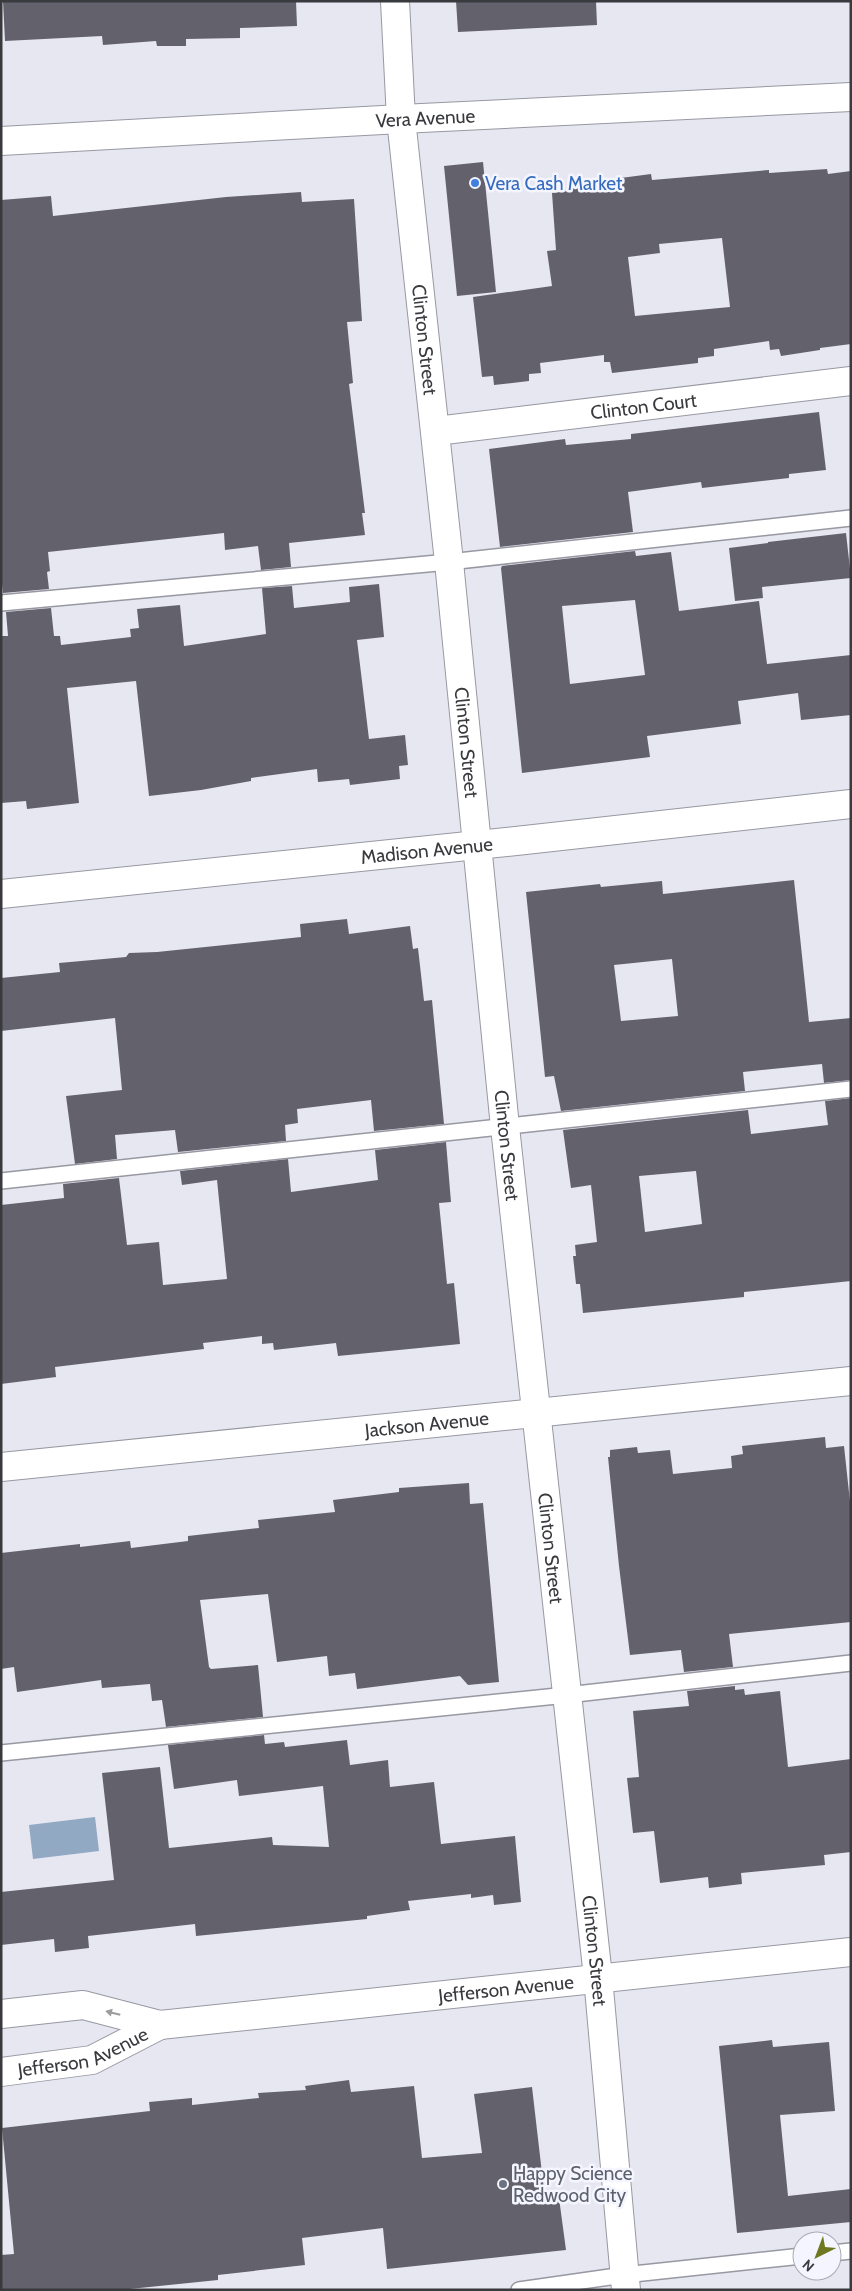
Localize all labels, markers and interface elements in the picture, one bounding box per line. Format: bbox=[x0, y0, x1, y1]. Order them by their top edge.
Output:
street label: Vera Avenue bbox=[375, 104, 476, 132]
place label: Vera Cash Market bbox=[485, 172, 623, 195]
marker: Vera Cash Market bbox=[469, 177, 481, 189]
street label: Clinton Street bbox=[407, 283, 442, 397]
street label: Clinton Court bbox=[589, 388, 698, 424]
street label: Clinton Street bbox=[450, 686, 484, 799]
street label: Madison Avenue bbox=[360, 832, 494, 868]
street label: Clinton Street bbox=[490, 1089, 525, 1203]
street label: Jackson Avenue bbox=[363, 1406, 490, 1442]
street label: Clinton Street bbox=[534, 1491, 569, 1605]
street label: Clinton Street bbox=[578, 1894, 612, 2008]
street label: Jefferson Avenue bbox=[436, 1970, 575, 2007]
one-way arrow bbox=[106, 2009, 121, 2017]
street label: Jefferson Avenue bbox=[15, 2022, 152, 2081]
place label: Happy Science Redwood City bbox=[513, 2162, 633, 2207]
marker: Happy Science Redwood City bbox=[497, 2178, 509, 2190]
north arrow bbox=[792, 2231, 842, 2281]
text: N bbox=[799, 2256, 818, 2276]

